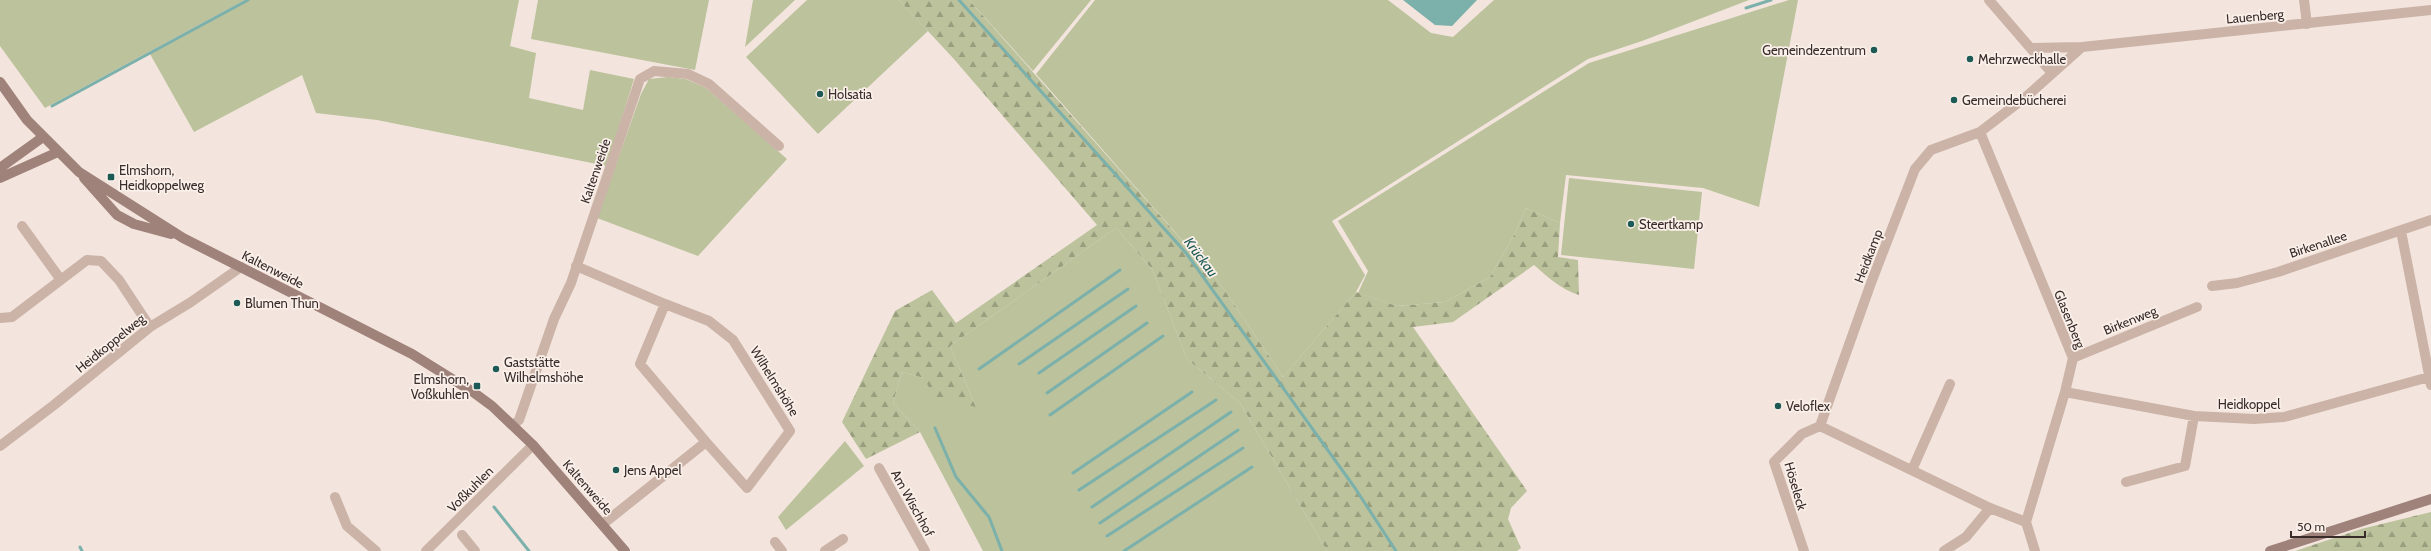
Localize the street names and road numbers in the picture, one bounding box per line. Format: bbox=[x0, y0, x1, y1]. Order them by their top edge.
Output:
street label: Lauenberg bbox=[2225, 5, 2285, 26]
street label: Kaltenweide bbox=[576, 136, 614, 205]
street label: Heidkamp bbox=[1850, 227, 1886, 285]
street label: Birkenallee bbox=[2287, 227, 2349, 261]
street label: Kaltenweide bbox=[239, 247, 307, 292]
street label: Glasenberg bbox=[2051, 287, 2089, 351]
street label: Birkenweg bbox=[2101, 302, 2160, 338]
street label: Heidkoppelweg bbox=[72, 310, 148, 376]
street label: Wilhelmshöhe bbox=[747, 343, 803, 419]
street label: Heidkoppel bbox=[2218, 396, 2280, 412]
street label: Kaltenweide bbox=[560, 456, 616, 518]
street label: Höseleck bbox=[1781, 460, 1811, 512]
street label: Voßkuhlen bbox=[444, 463, 496, 515]
street label: Am Wischhof bbox=[888, 467, 938, 540]

